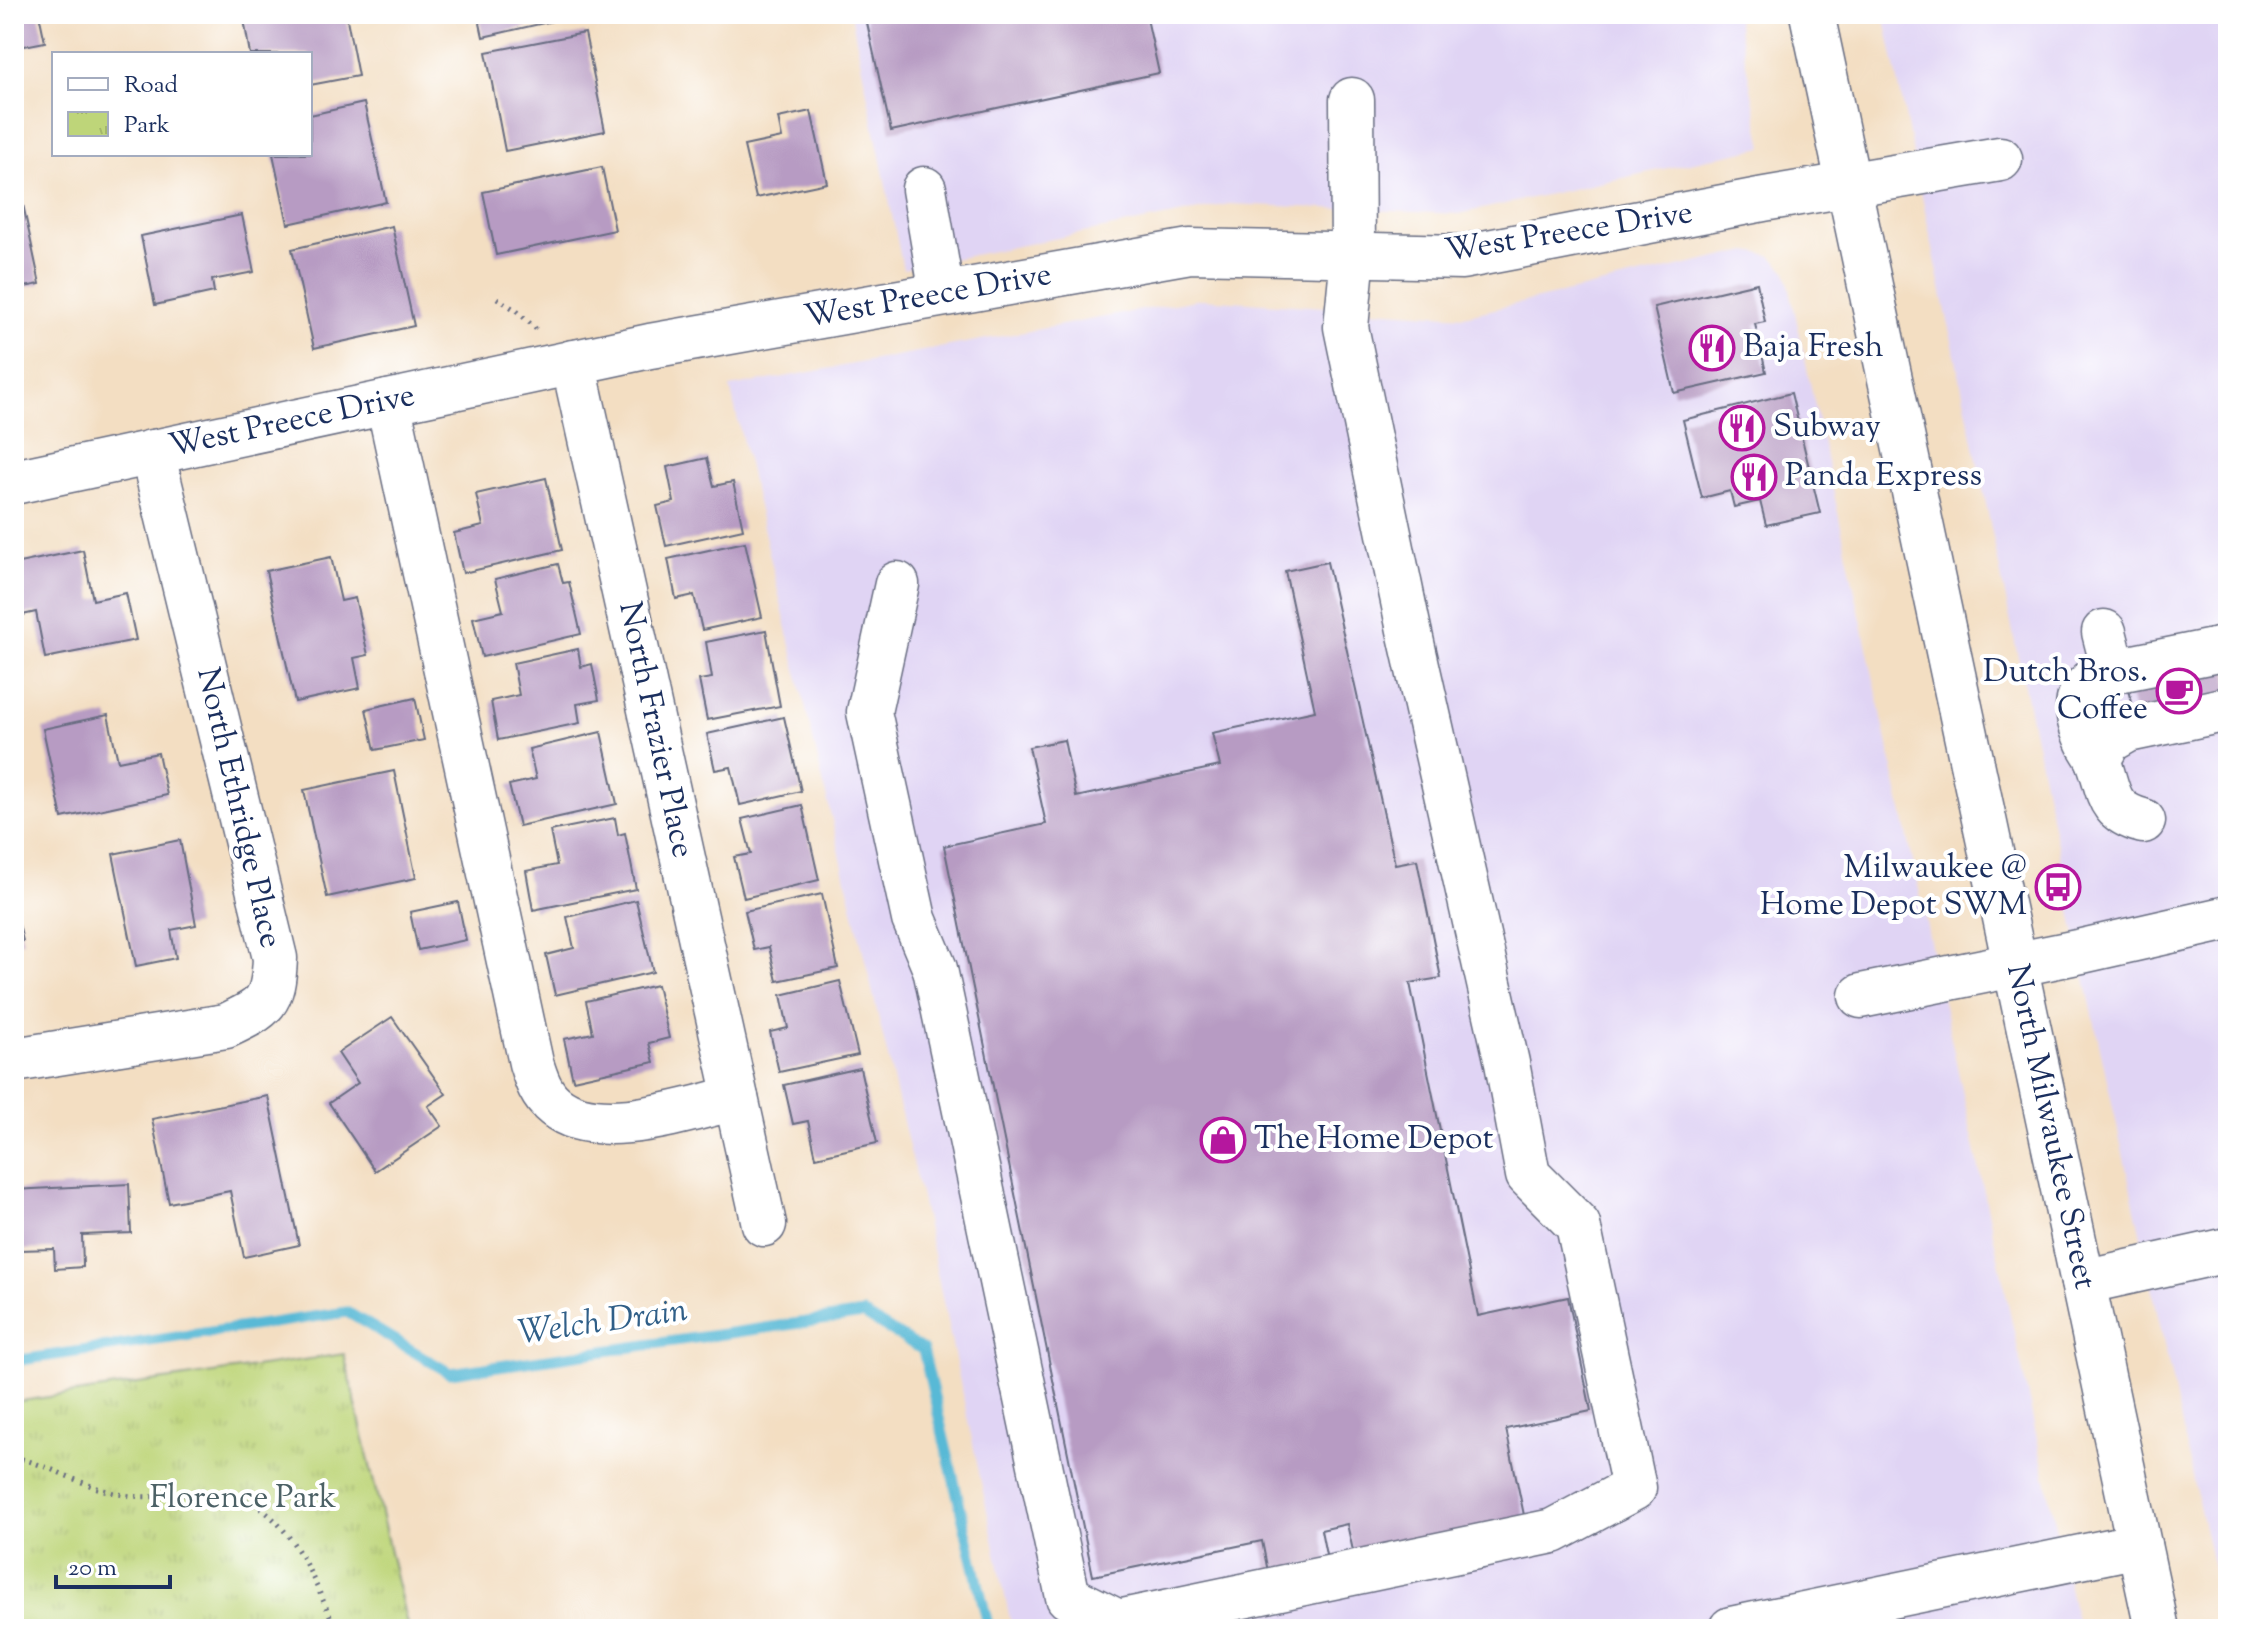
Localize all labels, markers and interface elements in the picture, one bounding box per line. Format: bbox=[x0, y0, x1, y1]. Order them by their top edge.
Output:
legend bbox=[52, 52, 312, 156]
text: Road bbox=[124, 69, 178, 103]
text: Park bbox=[124, 109, 170, 143]
street label: West Preece Drive bbox=[1442, 191, 1696, 275]
street label: West Preece Drive bbox=[801, 253, 1055, 341]
restaurant icon: Baja Fresh bbox=[1688, 324, 1736, 372]
place label: Baja Fresh bbox=[1743, 325, 1884, 371]
street label: West Preece Drive bbox=[165, 373, 419, 471]
restaurant icon: Subway bbox=[1718, 404, 1766, 452]
place label: Subway bbox=[1773, 405, 1881, 451]
restaurant icon: Panda Express bbox=[1730, 453, 1778, 501]
place label: Panda Express bbox=[1785, 454, 1982, 500]
street label: North Frazier Place bbox=[605, 598, 705, 862]
place label: Dutch Bros. Coffee bbox=[1983, 650, 2148, 733]
street label: North Ethridge Place bbox=[183, 663, 293, 953]
cafe icon: Dutch Bros. Coffee bbox=[2155, 667, 2203, 715]
place label: Milwaukee @ Home Depot SWM bbox=[1760, 846, 2027, 929]
bus stop icon: Milwaukee @ Home Depot SWM bbox=[2034, 863, 2082, 911]
street label: North Milwaukee Street bbox=[1993, 960, 2107, 1294]
shop icon: The Home Depot bbox=[1199, 1116, 1247, 1164]
place label: The Home Depot bbox=[1254, 1117, 1493, 1163]
water label: Welch Drain bbox=[515, 1287, 691, 1359]
park label: Florence Park bbox=[150, 1476, 336, 1522]
scale bar bbox=[56, 1539, 170, 1589]
text: 20 m bbox=[68, 1552, 117, 1586]

